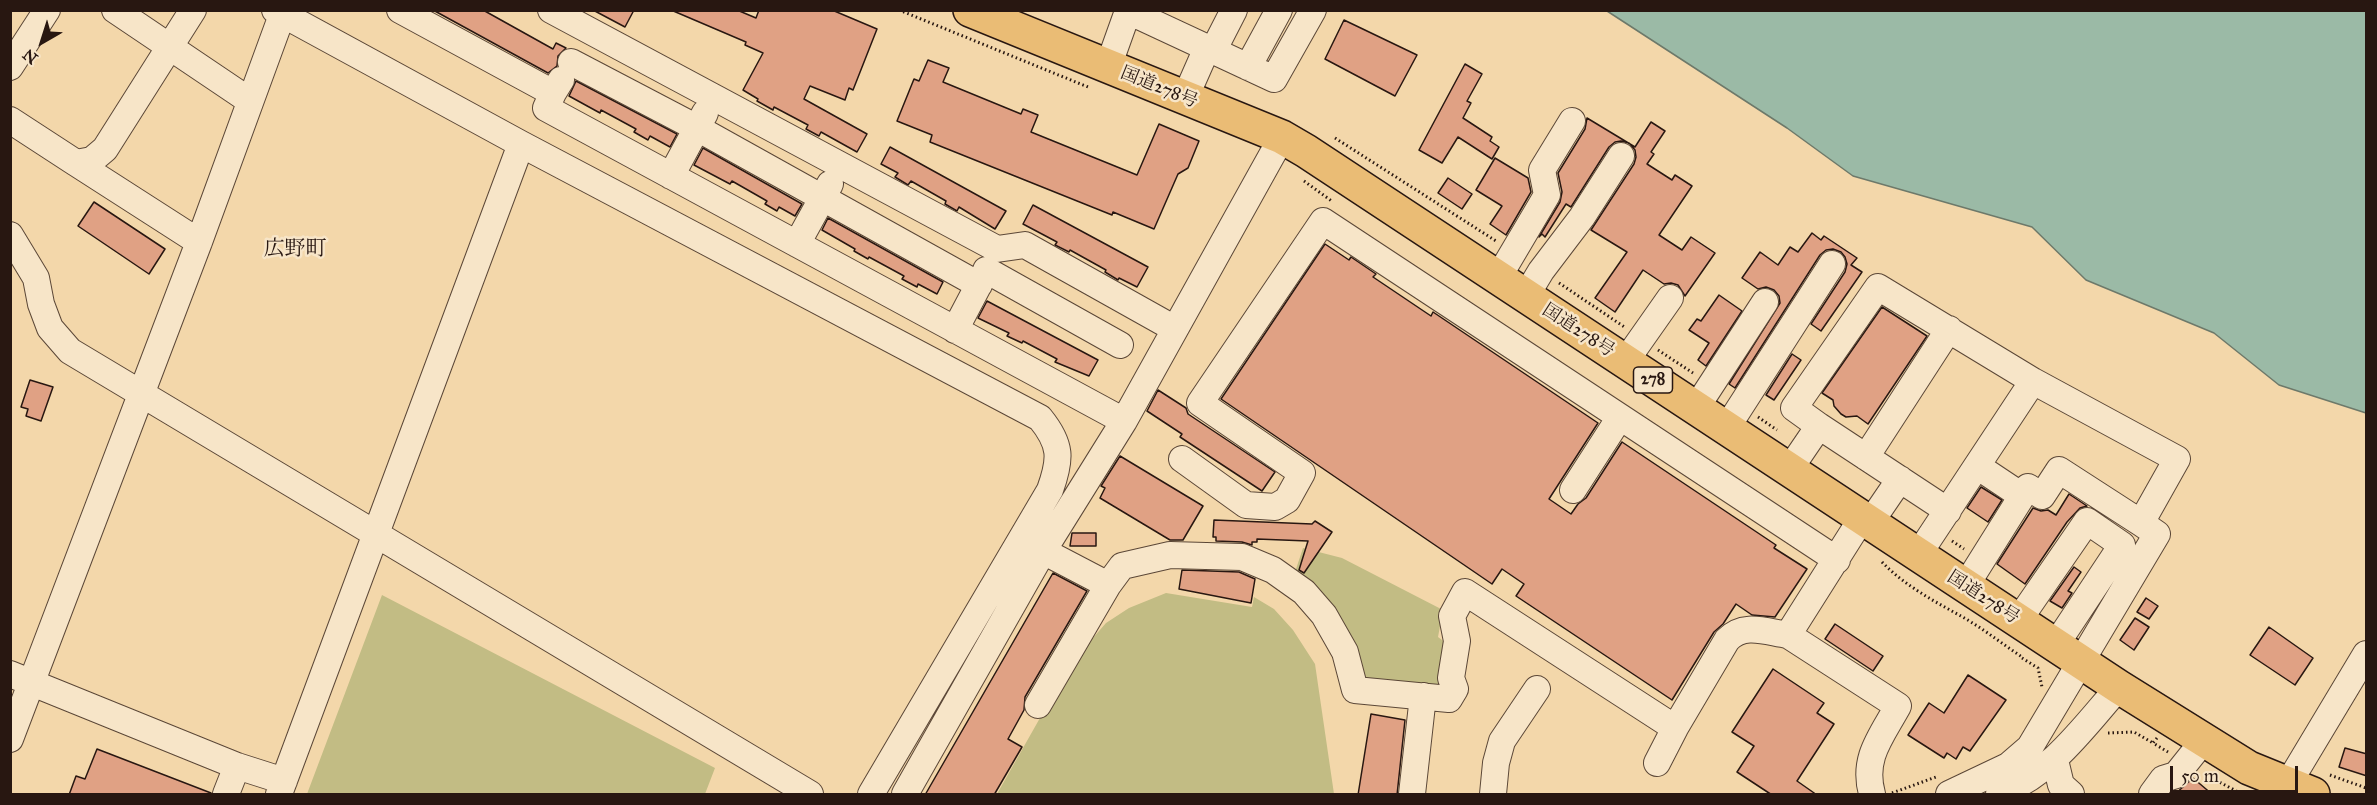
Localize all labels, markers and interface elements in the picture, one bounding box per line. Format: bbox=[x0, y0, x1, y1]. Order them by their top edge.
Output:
north arrow bbox=[12, 12, 72, 72]
text: N bbox=[19, 45, 42, 68]
street label: 国道278号 bbox=[1117, 63, 1201, 113]
district label: 広野町 bbox=[264, 237, 326, 263]
street label: 国道278号 bbox=[1538, 300, 1618, 362]
road number: 278 bbox=[1634, 367, 1672, 393]
street label: 国道278号 bbox=[1943, 567, 2023, 629]
scale bar bbox=[2173, 754, 2300, 792]
text: 50 m bbox=[2181, 765, 2219, 787]

